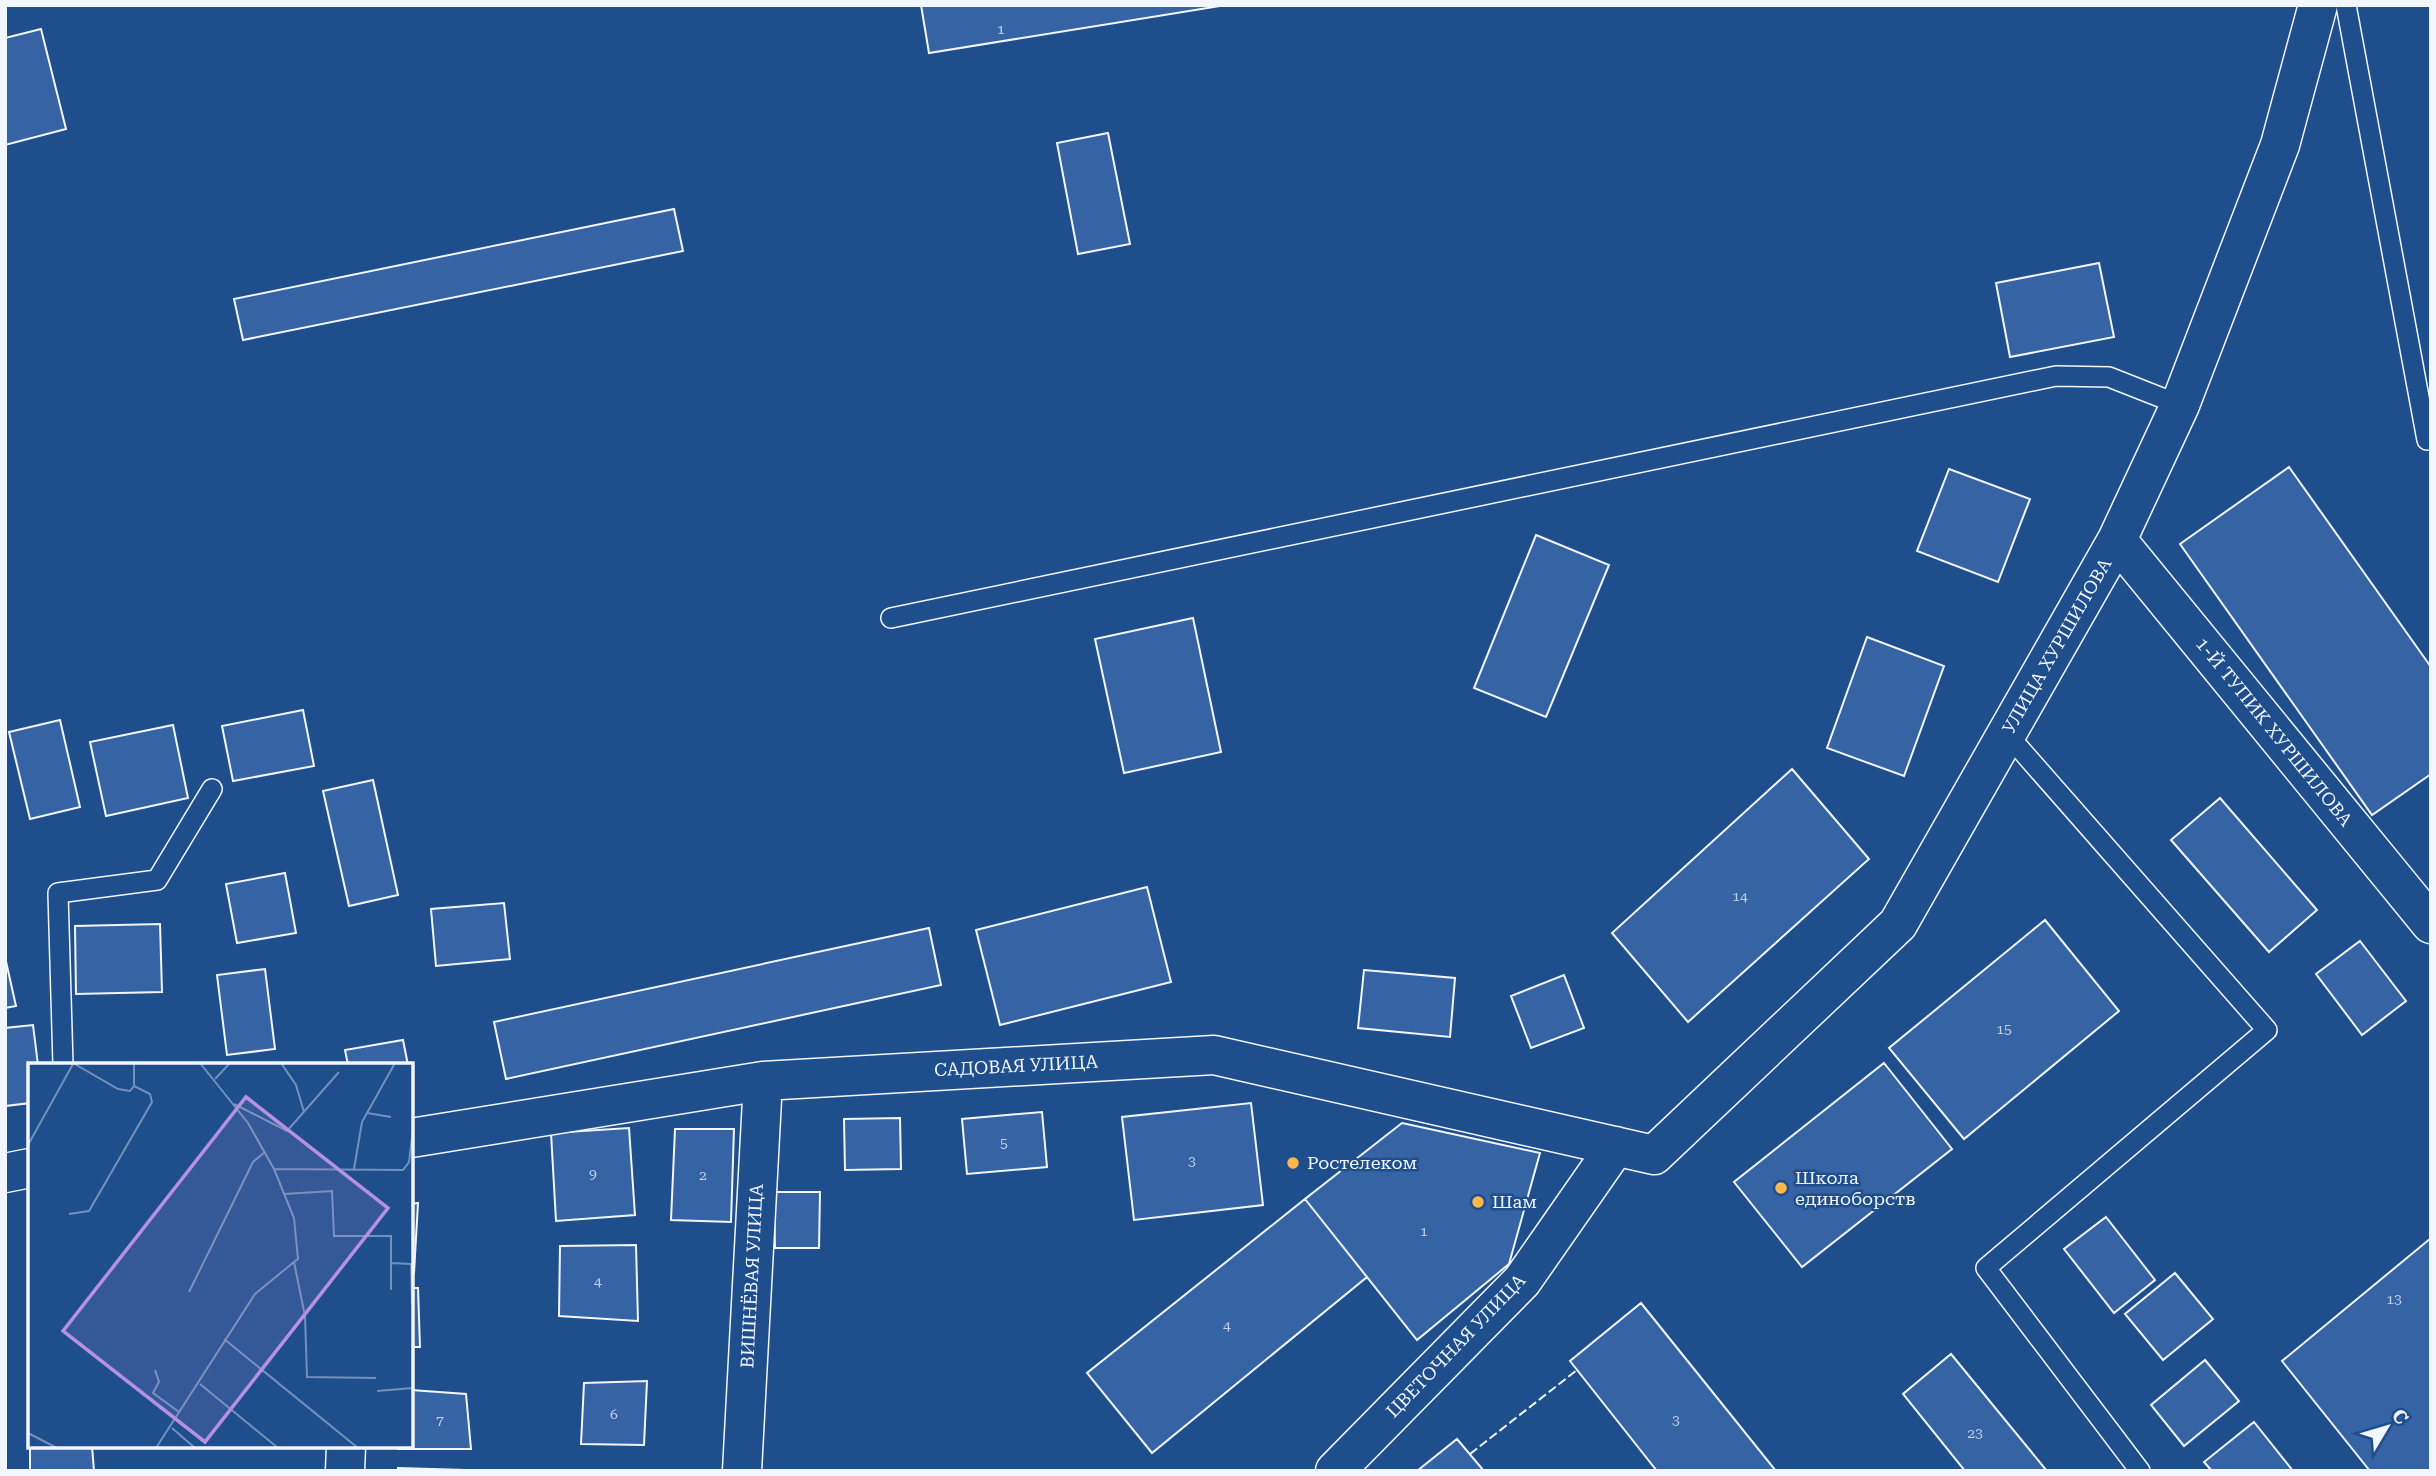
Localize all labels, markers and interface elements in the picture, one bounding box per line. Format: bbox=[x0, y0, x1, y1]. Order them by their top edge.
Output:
house number: 1 bbox=[997, 21, 1005, 37]
street label: УЛИЦА ХУРШИЛОВА bbox=[1998, 554, 2116, 737]
street label: 1-Й ТУПИК ХУРШИЛОВА bbox=[2192, 633, 2357, 830]
house number: 14 bbox=[1732, 888, 1748, 904]
house number: 15 bbox=[1996, 1021, 2012, 1037]
street label: САДОВАЯ УЛИЦА bbox=[934, 1051, 1099, 1080]
inset map bbox=[28, 1063, 413, 1448]
house number: 5 bbox=[1000, 1135, 1008, 1151]
place label: Ростелеком bbox=[1307, 1152, 1417, 1173]
house number: 3 bbox=[1188, 1153, 1196, 1169]
marker: Ростелеком bbox=[1285, 1155, 1301, 1171]
house number: 9 bbox=[589, 1166, 597, 1182]
house number: 2 bbox=[699, 1167, 707, 1183]
place label: Школа единоборств bbox=[1795, 1167, 1916, 1209]
marker: Школа единоборств bbox=[1773, 1180, 1789, 1196]
street label: ВИШНЁВАЯ УЛИЦА bbox=[736, 1183, 767, 1369]
place label: Шам bbox=[1492, 1191, 1537, 1212]
marker: Шам bbox=[1470, 1194, 1486, 1210]
house number: 1 bbox=[1420, 1223, 1428, 1239]
street label: ЦВЕТОЧНАЯ УЛИЦА bbox=[1382, 1269, 1530, 1422]
house number: 4 bbox=[594, 1273, 602, 1289]
house number: 13 bbox=[2386, 1291, 2402, 1307]
house number: 4 bbox=[1223, 1317, 1231, 1333]
north arrow bbox=[2352, 1392, 2422, 1462]
text: С bbox=[2387, 1405, 2413, 1429]
house number: 6 bbox=[610, 1406, 618, 1422]
house number: 7 bbox=[436, 1412, 444, 1428]
house number: 3 bbox=[1672, 1412, 1680, 1428]
house number: 23 bbox=[1967, 1425, 1983, 1441]

